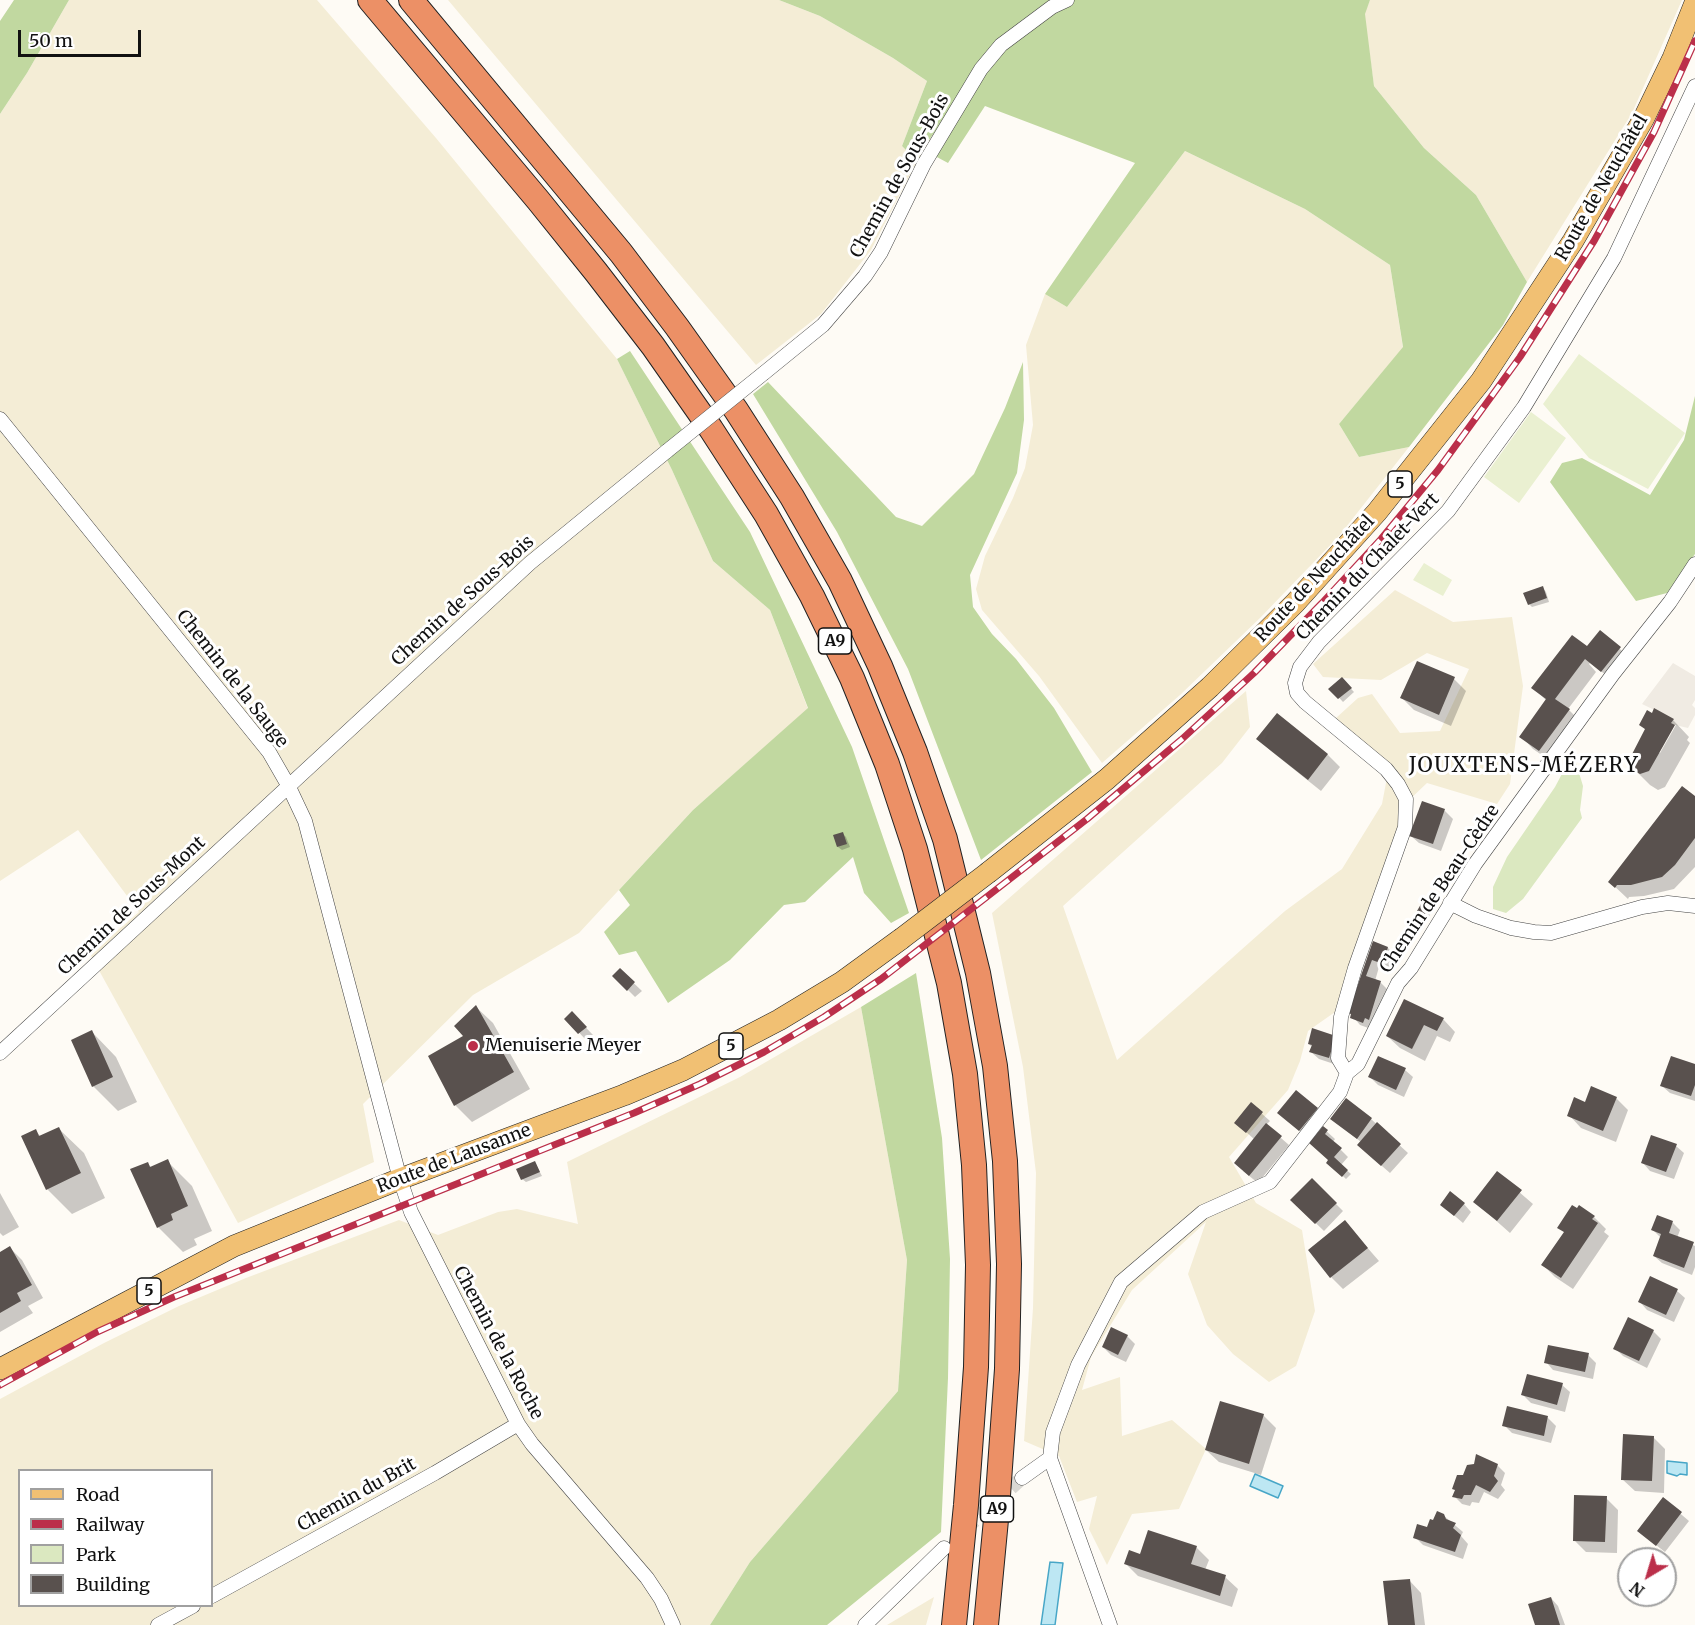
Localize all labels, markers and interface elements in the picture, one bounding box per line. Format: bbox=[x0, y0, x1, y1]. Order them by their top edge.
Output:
scale bar bbox=[21, 18, 144, 56]
text: 50 m bbox=[29, 29, 73, 52]
street label: Chemin de Sous-Bois bbox=[846, 90, 954, 262]
street label: Route de Neuchâtel bbox=[1551, 111, 1653, 265]
road number: 5 bbox=[1388, 471, 1412, 497]
street label: Chemin du Chalet-Vert bbox=[1292, 489, 1444, 645]
street label: Route de Neuchâtel bbox=[1251, 511, 1379, 647]
street label: Chemin de Sous-Bois bbox=[387, 531, 539, 671]
street label: Chemin de la Sauge bbox=[172, 606, 292, 752]
road number: A9 bbox=[818, 628, 852, 654]
district label: JOUXTENS-MÉZERY bbox=[1409, 753, 1639, 779]
street label: Chemin de Beau-Cèdre bbox=[1376, 801, 1504, 977]
street label: Chemin de Sous-Mont bbox=[54, 832, 210, 980]
road number: 5 bbox=[719, 1033, 743, 1059]
place label: Menuiserie Meyer bbox=[485, 1035, 641, 1057]
marker: Menuiserie Meyer bbox=[466, 1039, 480, 1053]
street label: Route de Lausanne bbox=[374, 1120, 534, 1198]
street label: Chemin de la Roche bbox=[448, 1263, 548, 1423]
road number: 5 bbox=[137, 1278, 161, 1304]
street label: Chemin du Brit bbox=[294, 1454, 420, 1536]
legend bbox=[18, 1469, 213, 1607]
text: Road bbox=[76, 1483, 120, 1506]
road number: A9 bbox=[980, 1496, 1014, 1522]
text: Railway bbox=[76, 1513, 144, 1536]
text: Park bbox=[76, 1543, 116, 1566]
north arrow bbox=[1617, 1547, 1677, 1607]
text: Building bbox=[76, 1573, 150, 1596]
text: N bbox=[1626, 1578, 1648, 1601]

